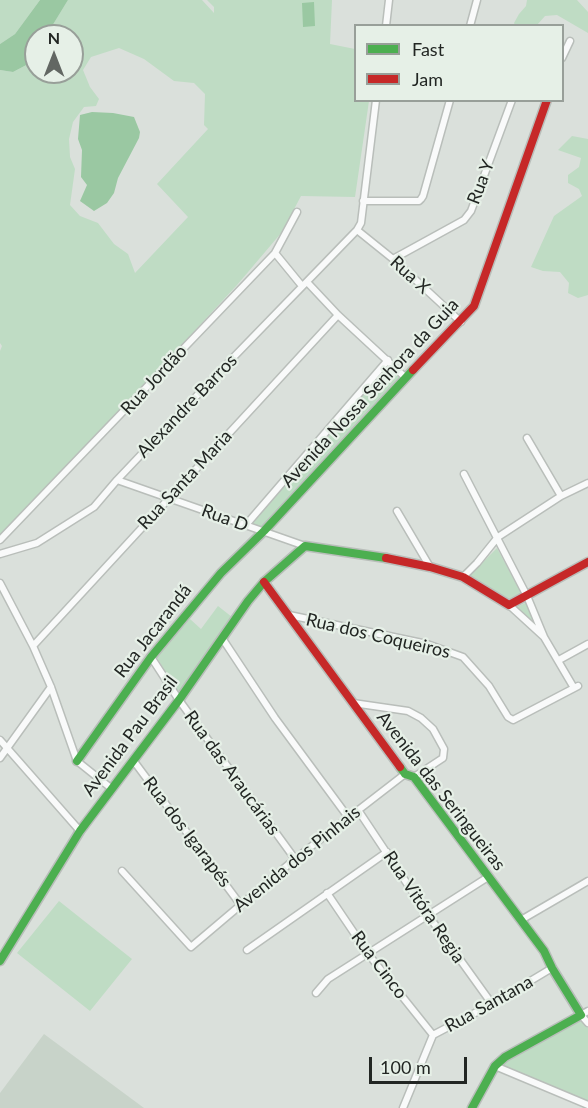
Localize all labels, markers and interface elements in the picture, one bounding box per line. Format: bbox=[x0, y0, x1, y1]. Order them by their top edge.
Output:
north arrow bbox=[24, 24, 84, 84]
legend bbox=[354, 24, 564, 102]
text: N bbox=[48, 28, 60, 47]
text: Fast bbox=[412, 38, 444, 60]
text: Jam bbox=[412, 68, 443, 90]
street label: Rua Y bbox=[463, 157, 499, 207]
street label: Rua X bbox=[386, 252, 434, 298]
street label: Avenida Nossa Senhora da Guia bbox=[277, 294, 463, 492]
street label: Rua Jordão bbox=[116, 341, 192, 419]
street label: Alexandre Barros bbox=[132, 350, 242, 462]
street label: Rua Santa Maria bbox=[133, 426, 237, 534]
street label: Rua D bbox=[199, 500, 251, 536]
street label: Rua Jacarandá bbox=[110, 580, 196, 682]
street label: Rua dos Coqueiros bbox=[304, 609, 452, 663]
street label: Avenida Pau Brasil bbox=[78, 671, 182, 801]
street label: Rua das Araucárias bbox=[180, 707, 284, 839]
street label: Avenida das Seringueiras bbox=[372, 707, 510, 875]
street label: Rua dos Igarapés bbox=[138, 772, 236, 892]
street label: Avenida dos Pinhais bbox=[229, 801, 365, 917]
street label: Rua Vitóra Regia bbox=[379, 847, 469, 967]
street label: Rua Cinco bbox=[346, 927, 412, 1003]
street label: Rua Santana bbox=[441, 971, 537, 1037]
scale bar bbox=[372, 1045, 470, 1083]
text: 100 m bbox=[380, 1056, 431, 1078]

